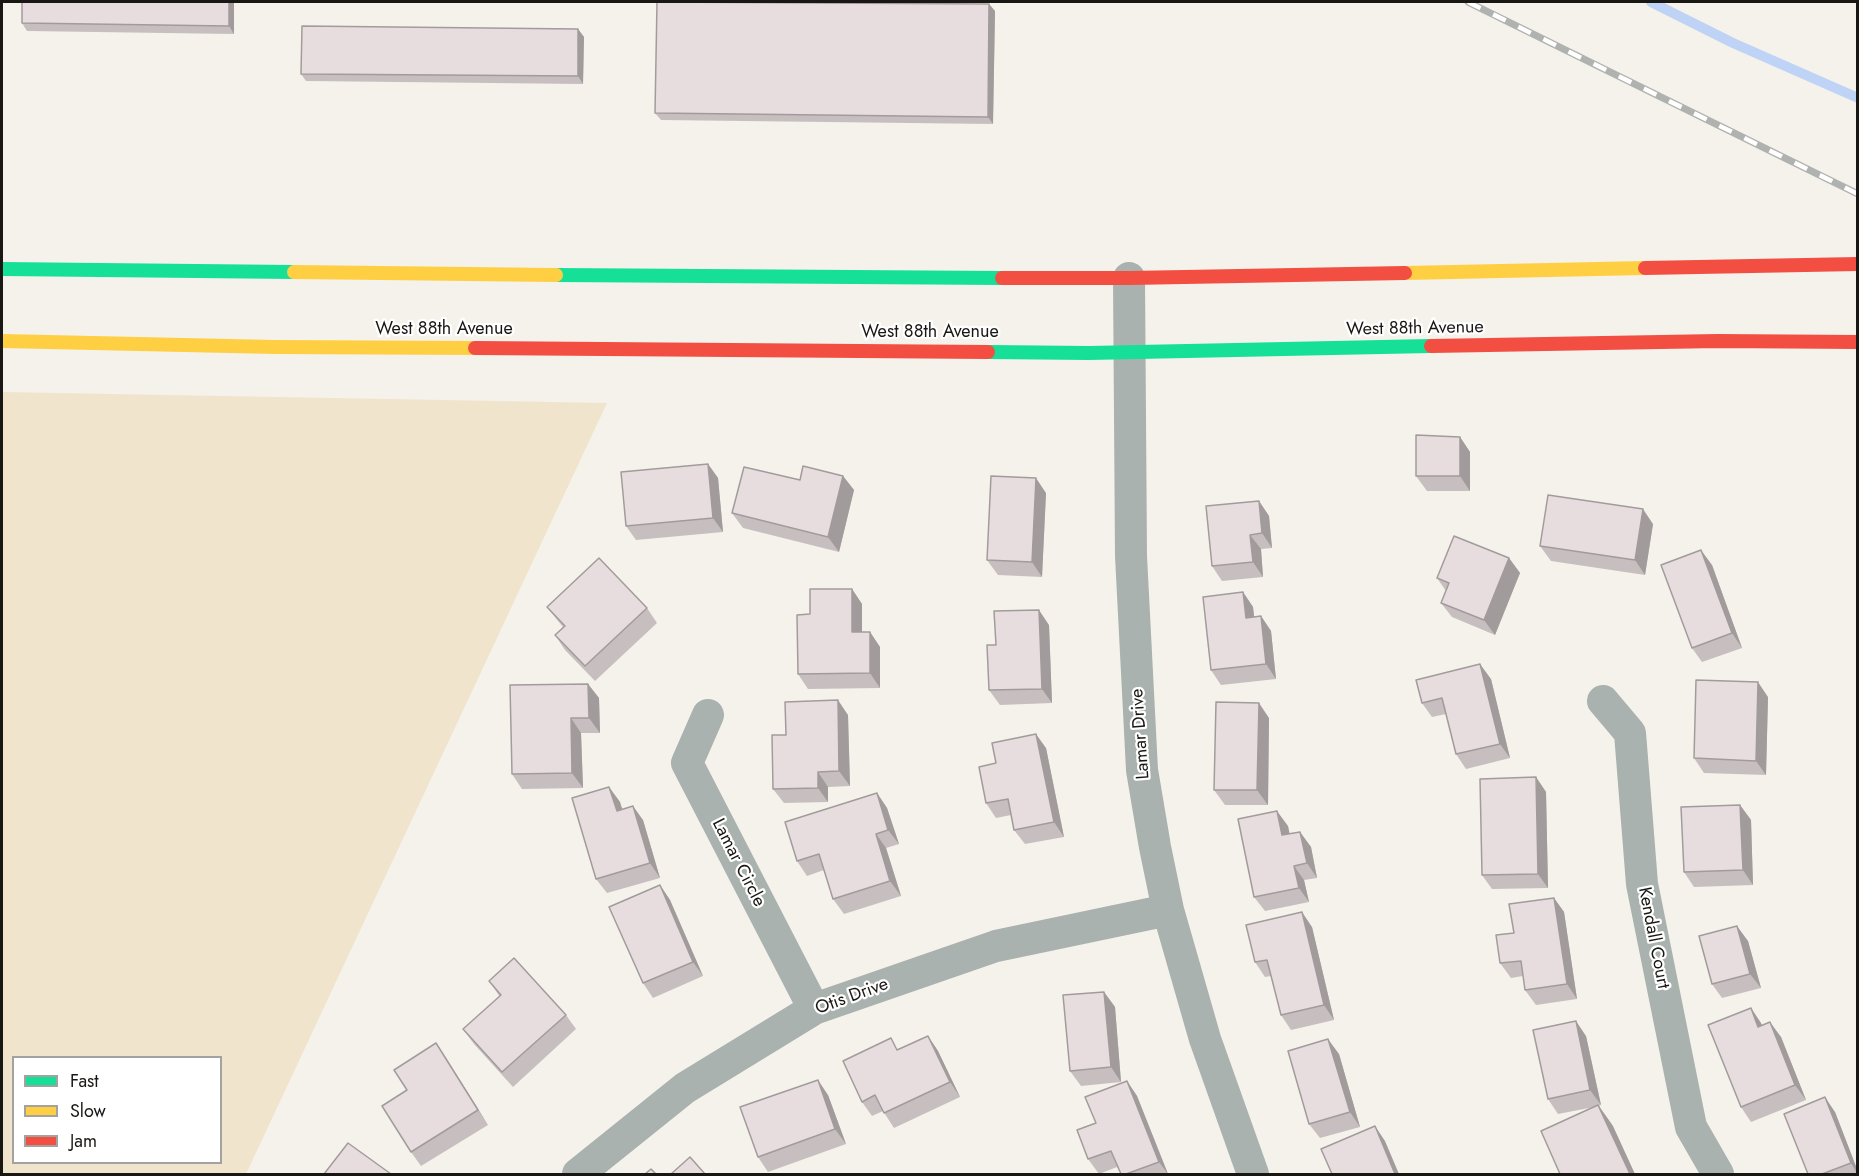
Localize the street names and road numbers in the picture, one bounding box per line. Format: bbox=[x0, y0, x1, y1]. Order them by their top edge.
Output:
street label: West 88th Avenue bbox=[1346, 317, 1484, 341]
street label: West 88th Avenue bbox=[375, 319, 513, 341]
street label: West 88th Avenue bbox=[861, 322, 999, 344]
street label: Lamar Drive bbox=[1127, 688, 1155, 780]
street label: Lamar Circle bbox=[707, 815, 769, 911]
street label: Kendall Court bbox=[1633, 885, 1673, 991]
street label: Otis Drive bbox=[813, 974, 891, 1020]

